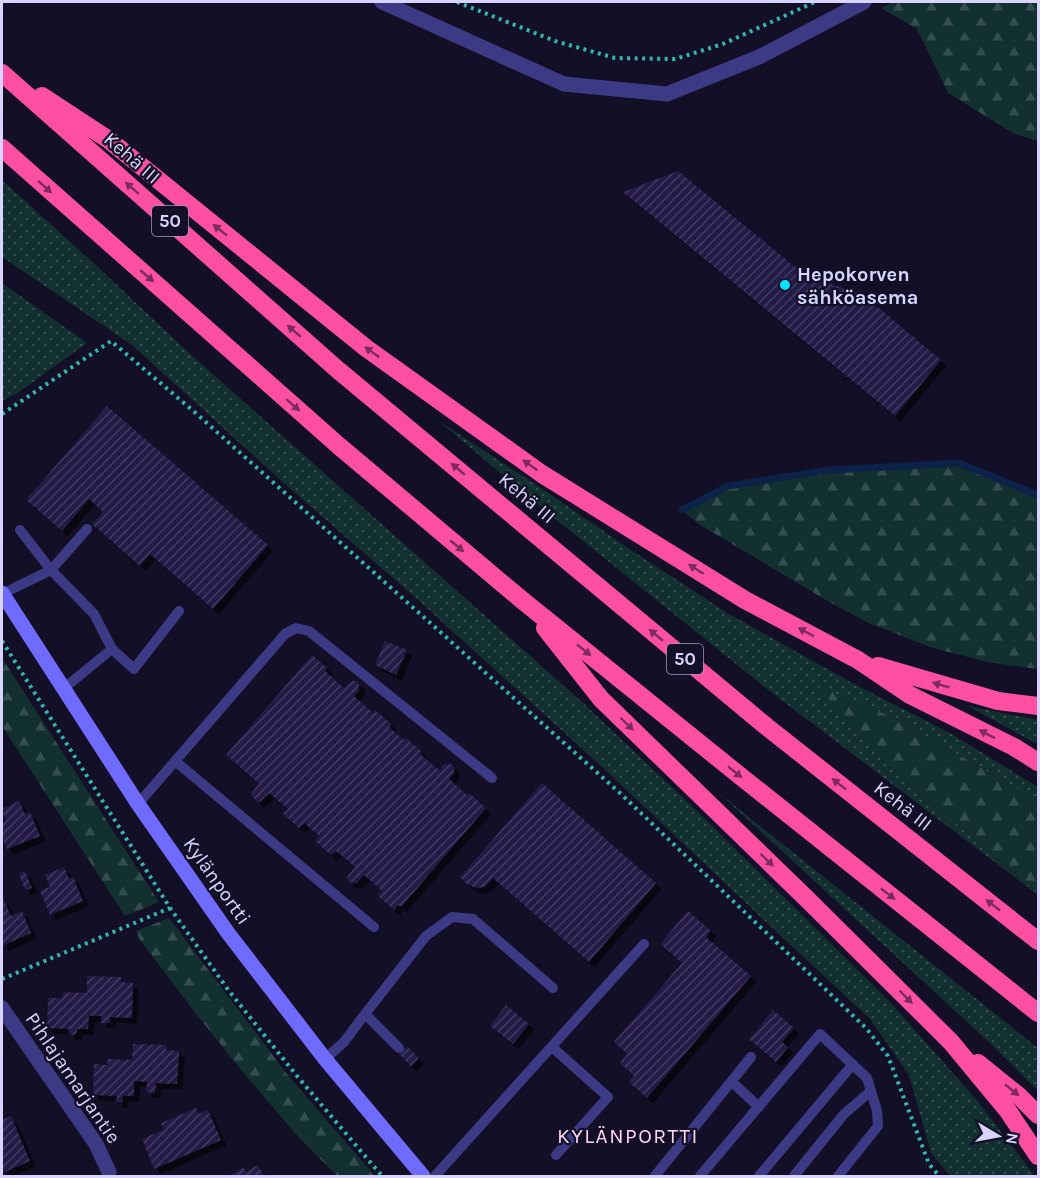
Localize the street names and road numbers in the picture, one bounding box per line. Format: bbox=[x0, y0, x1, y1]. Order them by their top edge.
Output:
street label: Kehä III bbox=[99, 127, 165, 189]
road number: 50 bbox=[152, 206, 188, 236]
street label: Kehä III bbox=[494, 468, 560, 528]
road number: 50 bbox=[667, 644, 703, 674]
street label: Kehä III bbox=[869, 776, 937, 836]
street label: Kylänportti bbox=[179, 833, 255, 929]
street label: Pihlajamarjantie bbox=[21, 1008, 125, 1148]

